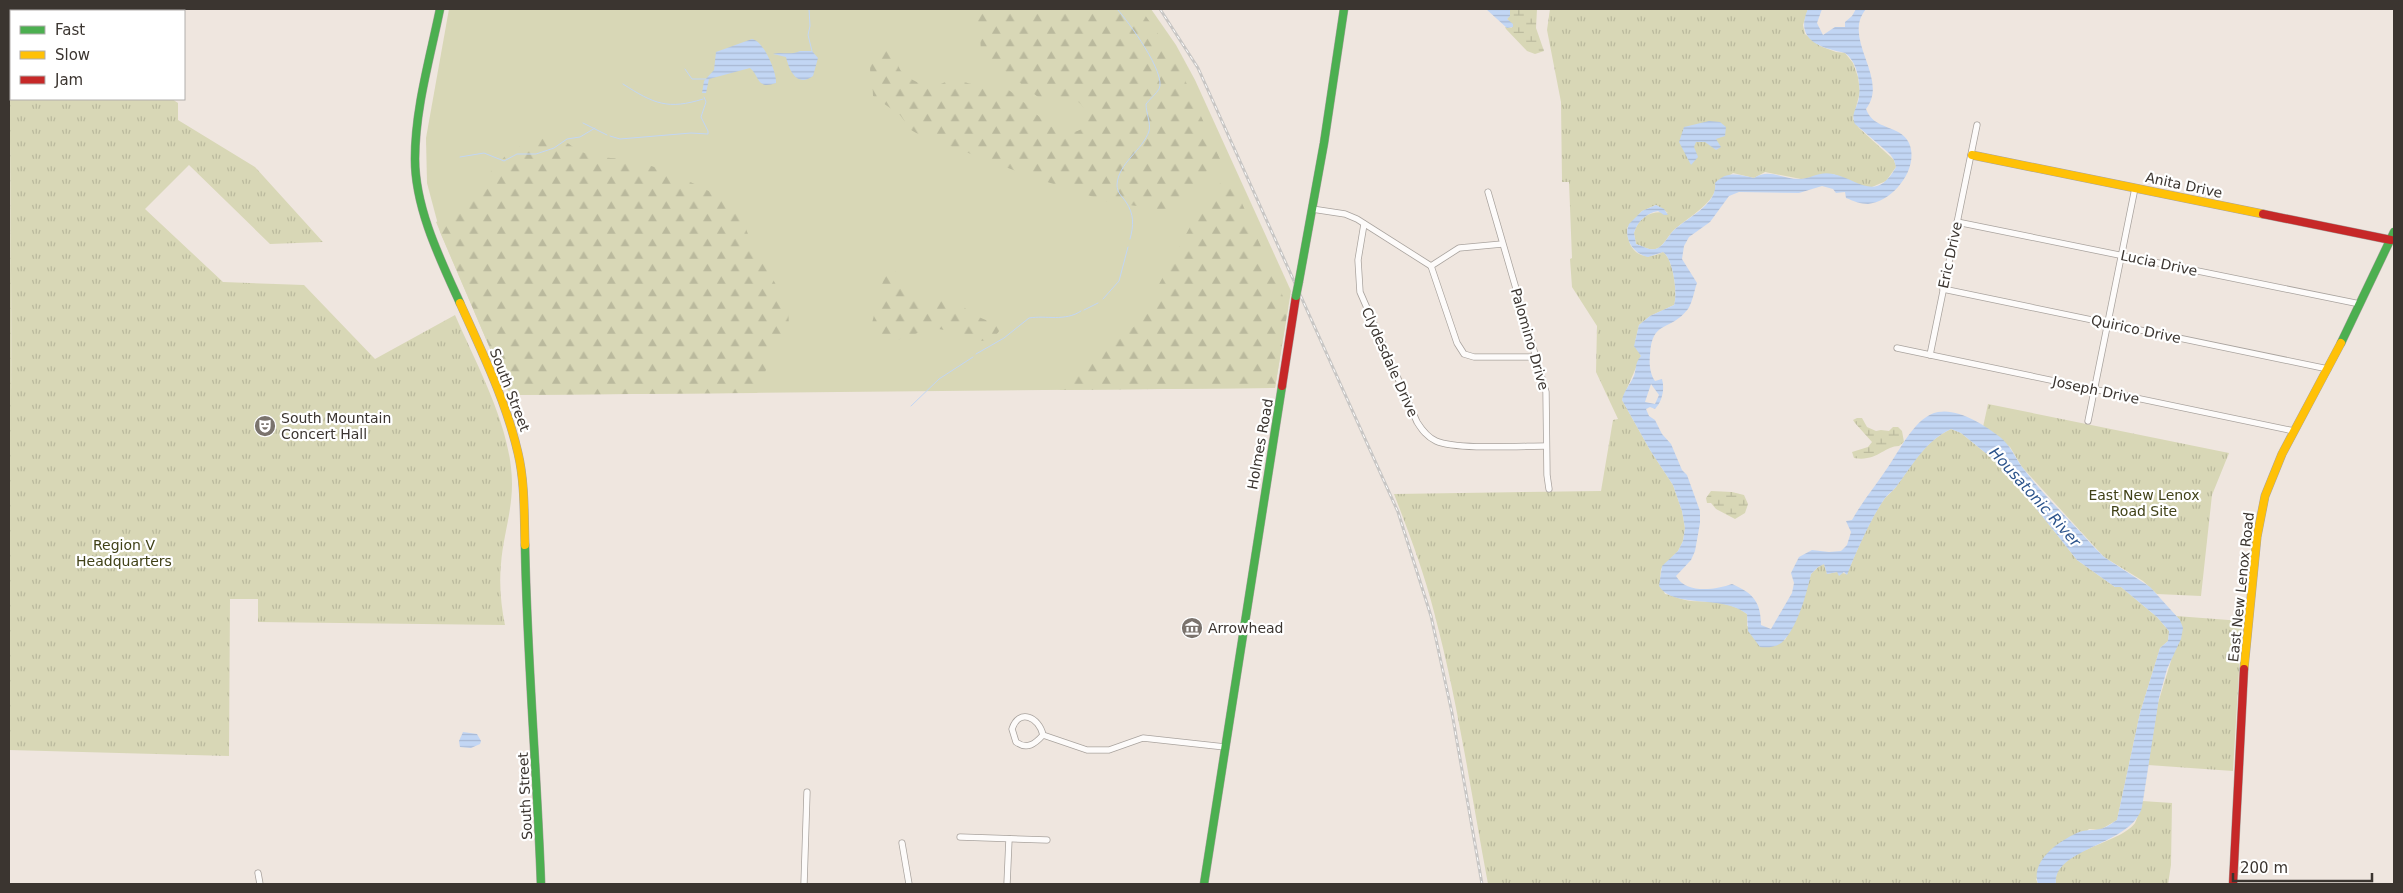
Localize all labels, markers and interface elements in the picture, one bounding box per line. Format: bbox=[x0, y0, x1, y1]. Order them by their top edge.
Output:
legend bbox=[10, 10, 185, 100]
text: Fast bbox=[55, 21, 85, 39]
text: Slow bbox=[55, 46, 90, 64]
text: Jam bbox=[54, 71, 83, 89]
street label: Anita Drive bbox=[2144, 169, 2224, 201]
street label: Eric Drive bbox=[1935, 220, 1965, 290]
street label: Lucia Drive bbox=[2119, 247, 2199, 279]
street label: Palomino Drive bbox=[1508, 286, 1552, 392]
street label: Clydesdale Drive bbox=[1359, 305, 1421, 419]
street label: Quirico Drive bbox=[2090, 312, 2182, 346]
street label: South Street bbox=[487, 346, 533, 434]
street label: Joseph Drive bbox=[2050, 373, 2141, 407]
street label: Holmes Road bbox=[1244, 397, 1276, 491]
place label: South Mountain Concert Hall bbox=[281, 410, 391, 442]
theatre icon: South Mountain Concert Hall bbox=[253, 414, 277, 438]
water label: Housatonic River bbox=[1986, 444, 2085, 551]
park label: East New Lenox Road Site bbox=[2088, 487, 2200, 519]
street label: East New Lenox Road bbox=[2225, 511, 2257, 663]
park label: Region V Headquarters bbox=[76, 537, 172, 569]
museum icon: Arrowhead bbox=[1180, 616, 1204, 640]
place label: Arrowhead bbox=[1208, 620, 1284, 636]
street label: South Street bbox=[515, 751, 535, 840]
scale bar bbox=[2233, 850, 2372, 882]
text: 200 m bbox=[2240, 859, 2288, 877]

